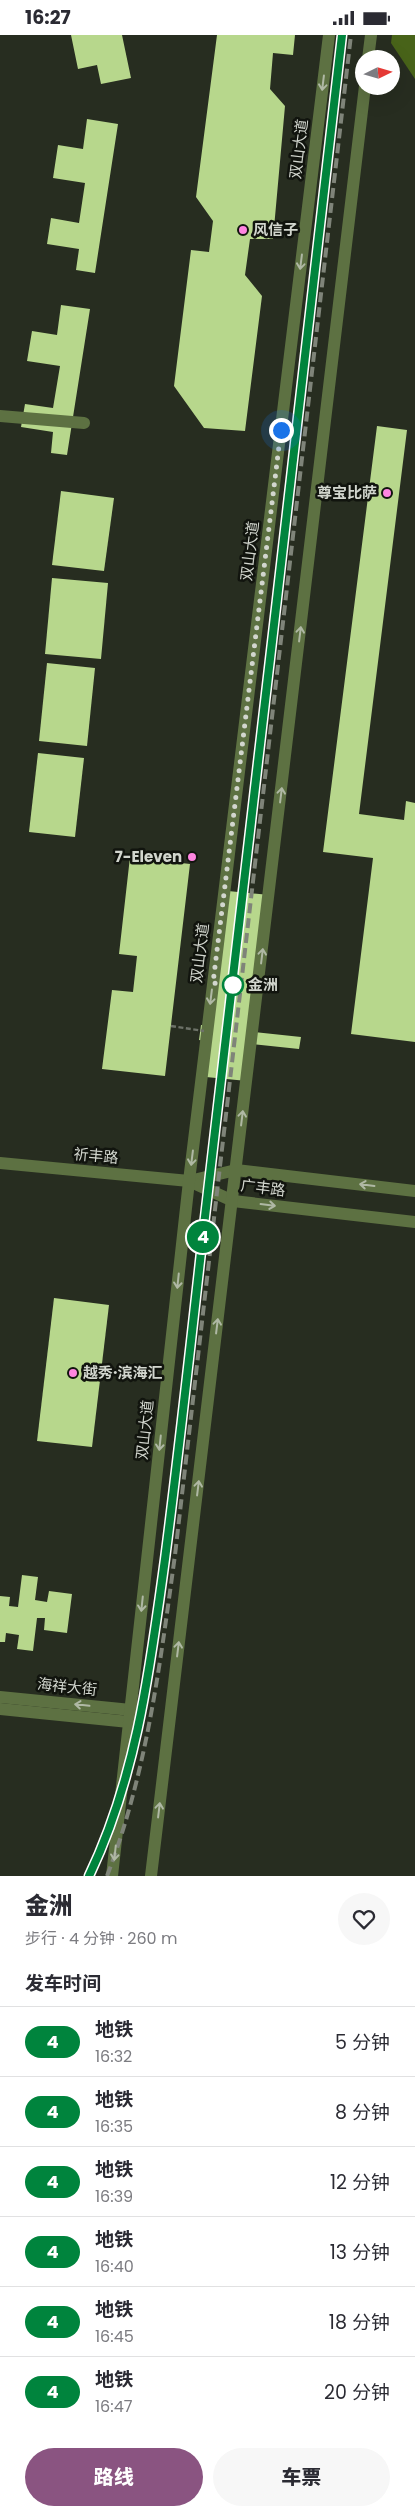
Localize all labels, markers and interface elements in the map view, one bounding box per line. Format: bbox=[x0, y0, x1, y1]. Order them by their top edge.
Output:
text: 16:27 bbox=[25, 4, 71, 31]
north arrow bbox=[355, 50, 400, 95]
map controls bbox=[355, 50, 400, 95]
one-way arrow bbox=[318, 75, 328, 91]
street label: 双山大道 bbox=[284, 118, 313, 180]
place label: 风信子 bbox=[253, 219, 298, 240]
marker: 风信子 bbox=[237, 224, 249, 236]
one-way arrow bbox=[296, 254, 306, 270]
your location bbox=[269, 418, 294, 443]
place label: 尊宝比萨 bbox=[317, 482, 377, 503]
marker: 尊宝比萨 bbox=[381, 487, 393, 499]
street label: 双山大道 bbox=[235, 520, 264, 582]
one-way arrow bbox=[295, 626, 305, 642]
one-way arrow bbox=[276, 787, 286, 803]
place label: 7-Eleven bbox=[115, 846, 182, 867]
marker: 7-Eleven bbox=[186, 851, 198, 863]
street label: 双山大道 bbox=[185, 922, 214, 984]
one-way arrow bbox=[257, 949, 267, 965]
marker: 金洲 bbox=[222, 974, 244, 996]
place label: 金洲 bbox=[248, 974, 278, 995]
one-way arrow bbox=[206, 988, 216, 1004]
one-way arrow bbox=[237, 1110, 247, 1126]
street label: 祈丰路 bbox=[73, 1143, 119, 1168]
one-way arrow bbox=[187, 1150, 197, 1166]
street label: 广丰路 bbox=[239, 1174, 287, 1201]
one-way arrow bbox=[359, 1180, 375, 1190]
one-way arrow bbox=[260, 1200, 276, 1210]
line badge: 4 bbox=[187, 1221, 219, 1253]
text: 4 bbox=[197, 1224, 209, 1249]
one-way arrow bbox=[173, 1273, 183, 1289]
one-way arrow bbox=[212, 1319, 222, 1335]
place label: 越秀·滨海汇 bbox=[83, 1362, 163, 1383]
marker: 越秀·滨海汇 bbox=[67, 1367, 79, 1379]
street label: 双山大道 bbox=[131, 1399, 158, 1461]
one-way arrow bbox=[155, 1435, 165, 1451]
one-way arrow bbox=[193, 1480, 203, 1496]
one-way arrow bbox=[137, 1596, 147, 1612]
one-way arrow bbox=[173, 1641, 183, 1657]
street label: 海祥大街 bbox=[36, 1673, 98, 1700]
one-way arrow bbox=[74, 1700, 90, 1710]
one-way arrow bbox=[154, 1803, 164, 1819]
one-way arrow bbox=[110, 1845, 120, 1861]
text: 金洲 bbox=[25, 1889, 73, 1922]
button: heart bbox=[338, 1893, 390, 1945]
text: 步行 · 4 分钟 · 260 m bbox=[25, 1927, 177, 1950]
text: 发车时间 bbox=[25, 1970, 101, 1997]
text: 地铁 bbox=[95, 2016, 133, 2043]
text: 4 bbox=[46, 2029, 59, 2054]
text: 5 分钟 bbox=[335, 2029, 390, 2056]
text: 16:32 bbox=[95, 2045, 132, 2068]
text: 地铁 bbox=[95, 2086, 133, 2113]
text: 4 bbox=[46, 2099, 59, 2124]
text: 8 分钟 bbox=[335, 2099, 390, 2126]
text: 16:35 bbox=[95, 2115, 133, 2138]
text: 地铁 bbox=[95, 2156, 133, 2183]
text: 4 bbox=[46, 2169, 59, 2194]
text: 12 分钟 bbox=[330, 2169, 390, 2196]
text: 16:39 bbox=[95, 2185, 133, 2208]
text: 地铁 bbox=[95, 2226, 133, 2253]
text: 4 bbox=[46, 2239, 59, 2264]
text: 13 分钟 bbox=[330, 2239, 390, 2266]
text: 16:40 bbox=[95, 2255, 134, 2278]
text: 地铁 bbox=[95, 2296, 133, 2323]
text: 4 bbox=[46, 2309, 59, 2334]
text: 18 分钟 bbox=[329, 2309, 390, 2336]
text: 16:45 bbox=[95, 2325, 134, 2348]
text: 地铁 bbox=[95, 2366, 133, 2393]
text: 4 bbox=[46, 2379, 59, 2404]
text: 20 分钟 bbox=[324, 2379, 390, 2406]
text: 16:47 bbox=[95, 2395, 133, 2418]
button: 路线 bbox=[25, 2448, 203, 2506]
button: 车票 bbox=[213, 2448, 390, 2506]

